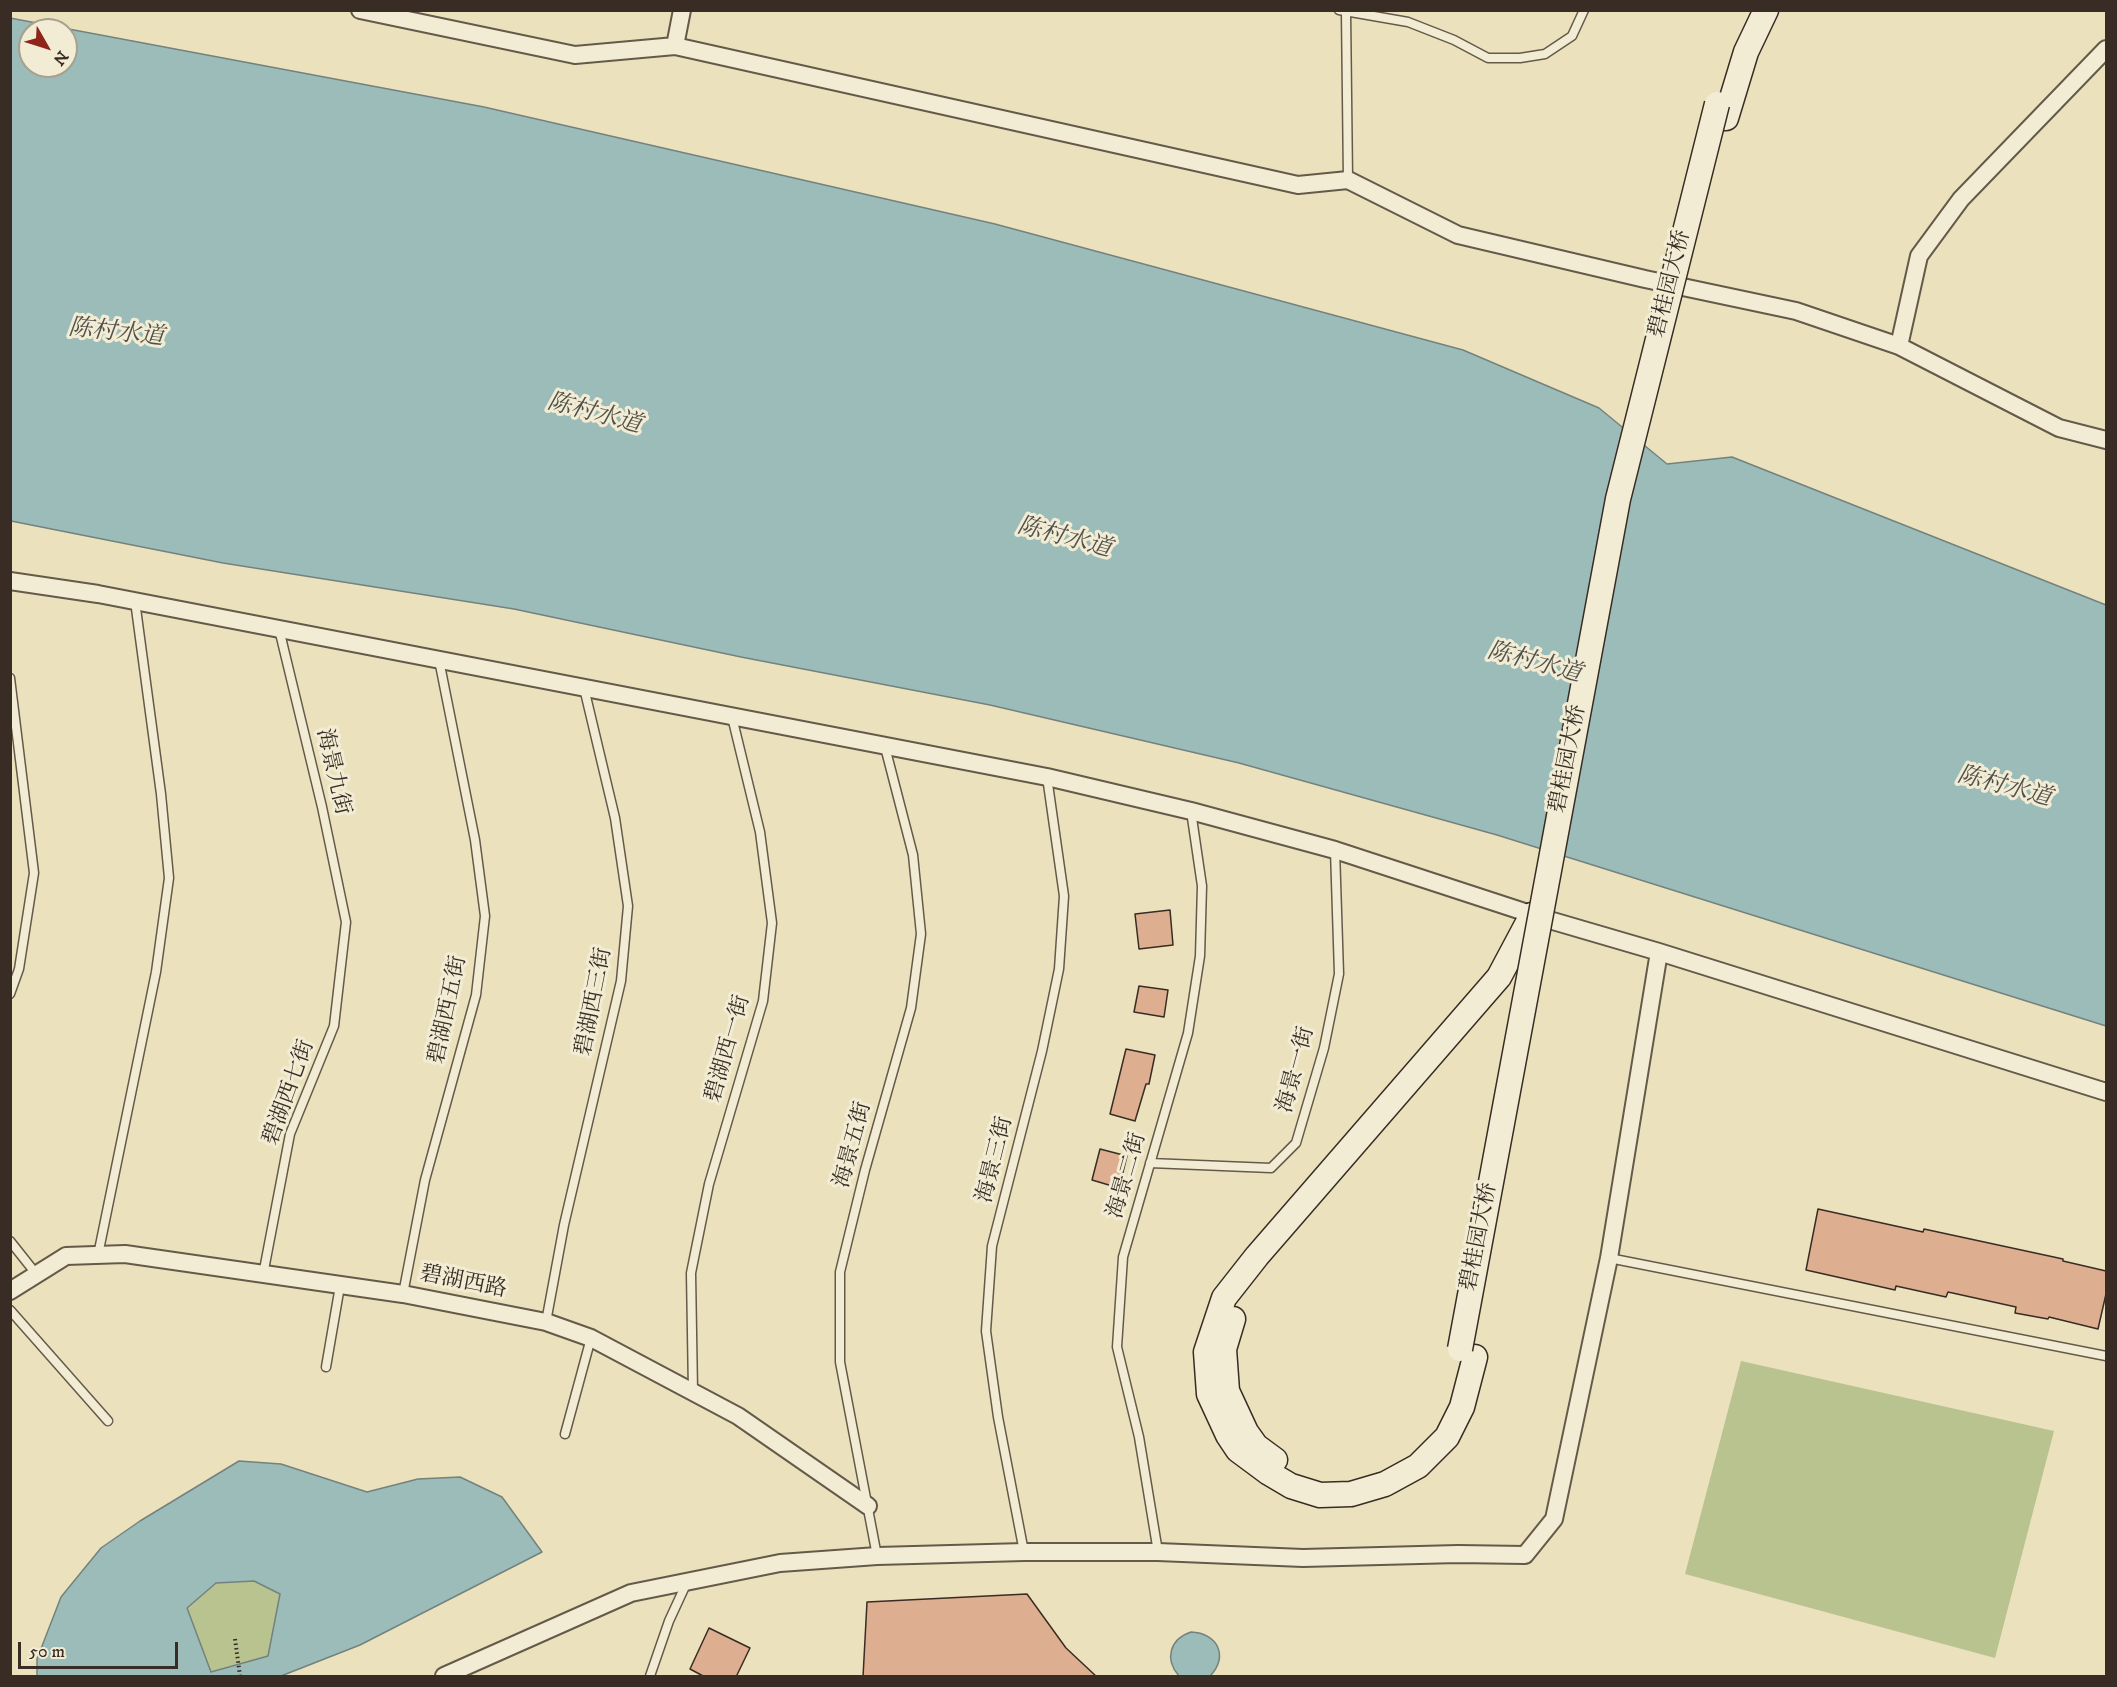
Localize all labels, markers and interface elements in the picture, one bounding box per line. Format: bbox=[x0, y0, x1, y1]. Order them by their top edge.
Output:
north arrow bbox=[18, 18, 78, 78]
text: N bbox=[49, 47, 72, 69]
street label: 碧桂园大桥 bbox=[1645, 227, 1697, 341]
water label: 陈村水道 bbox=[67, 315, 165, 353]
water label: 陈村水道 bbox=[544, 389, 644, 441]
water label: 陈村水道 bbox=[1014, 513, 1114, 565]
water label: 陈村水道 bbox=[1484, 638, 1584, 690]
street label: 碧桂园大桥 bbox=[1546, 702, 1592, 816]
street label: 海景九街 bbox=[309, 726, 355, 818]
water label: 陈村水道 bbox=[1954, 762, 2054, 814]
street label: 碧湖西三街 bbox=[572, 945, 618, 1059]
street label: 碧湖西五街 bbox=[425, 953, 473, 1067]
street label: 碧湖西一街 bbox=[701, 992, 757, 1106]
street label: 海景一街 bbox=[1273, 1024, 1321, 1116]
street label: 碧湖西七街 bbox=[259, 1037, 321, 1149]
street label: 海景五街 bbox=[830, 1099, 878, 1191]
street label: 海景三街 bbox=[973, 1114, 1019, 1206]
street label: 海景二街 bbox=[1103, 1130, 1153, 1222]
street label: 碧桂园大桥 bbox=[1457, 1180, 1503, 1294]
street label: 碧湖西路 bbox=[417, 1262, 509, 1304]
scale bar bbox=[21, 1630, 182, 1668]
text: 50 m bbox=[29, 1641, 65, 1663]

